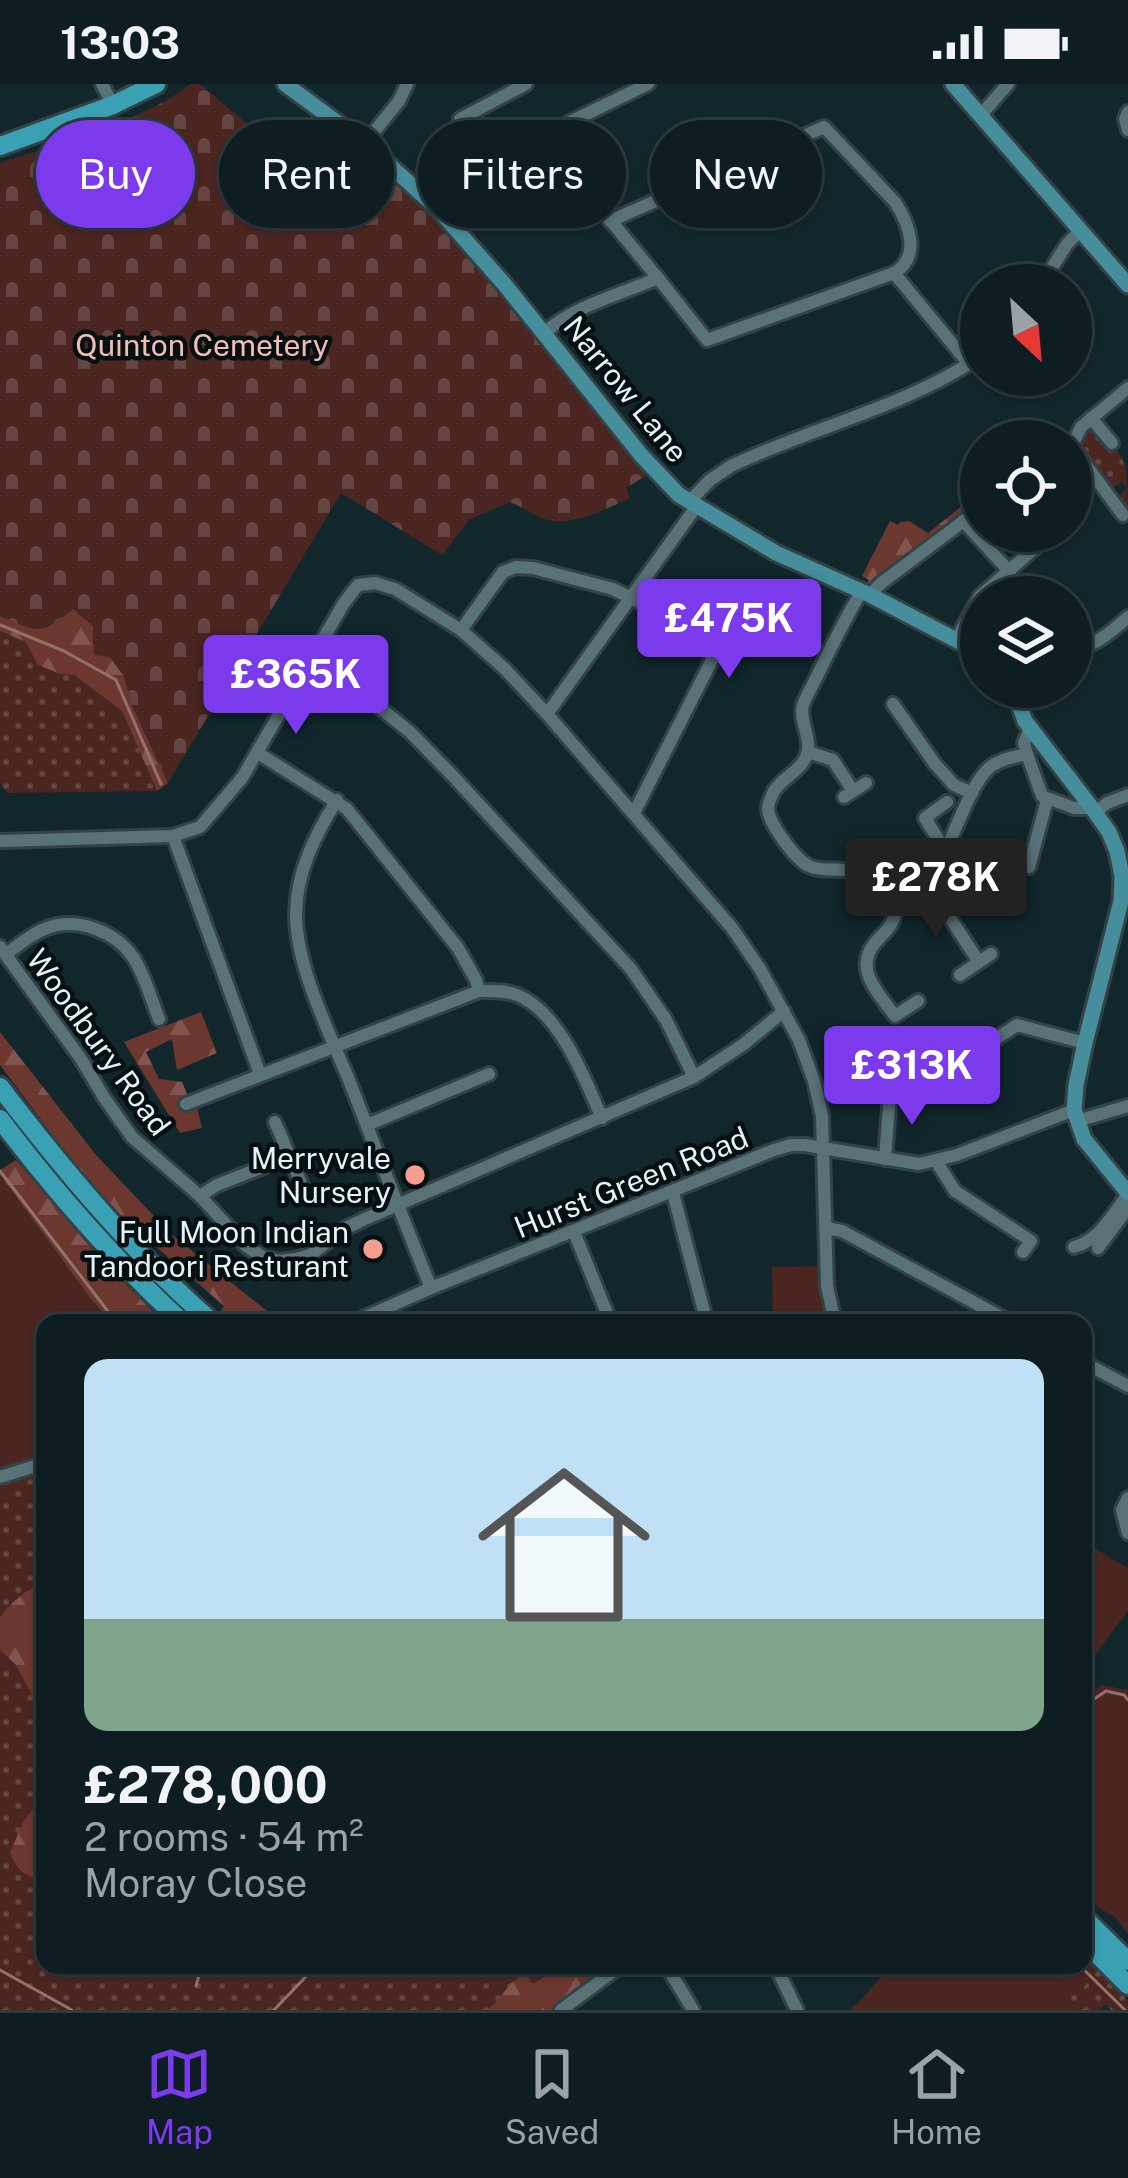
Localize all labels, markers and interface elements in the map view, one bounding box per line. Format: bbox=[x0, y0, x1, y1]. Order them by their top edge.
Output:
text: 13:03 bbox=[60, 16, 180, 69]
chip: Buy bbox=[36, 120, 195, 228]
chip: Rent bbox=[219, 120, 394, 228]
chip: Filters bbox=[418, 120, 626, 228]
chip: New bbox=[650, 120, 822, 228]
north arrow bbox=[960, 264, 1092, 396]
map controls bbox=[960, 264, 1092, 708]
street label: Narrow Lane bbox=[556, 309, 696, 469]
park label: Quinton Cemetery bbox=[75, 327, 329, 363]
button: locate bbox=[960, 420, 1092, 552]
button: layers bbox=[960, 576, 1092, 708]
pin: £475K bbox=[645, 579, 813, 681]
text: £475K bbox=[664, 595, 794, 641]
pin: £365K bbox=[212, 635, 380, 737]
text: £365K bbox=[230, 651, 362, 697]
pin: £278K bbox=[852, 838, 1020, 940]
text: £278K bbox=[872, 854, 1000, 900]
street label: Woodbury Road bbox=[19, 942, 179, 1142]
pin: £313K bbox=[828, 1026, 996, 1128]
text: £313K bbox=[851, 1042, 973, 1088]
street label: Hurst Green Road bbox=[509, 1119, 753, 1245]
place label: Merryvale Nursery bbox=[251, 1140, 391, 1210]
marker: Merryvale Nursery bbox=[402, 1162, 428, 1188]
place label: Full Moon Indian Tandoori Resturant bbox=[84, 1214, 349, 1284]
marker: Full Moon Indian Tandoori Resturant bbox=[360, 1236, 386, 1262]
icon: home bbox=[456, 1437, 672, 1653]
text: £278,000 bbox=[84, 1755, 328, 1814]
text: 2 rooms · 54 m² bbox=[84, 1814, 364, 1860]
text: Moray Close bbox=[84, 1860, 307, 1906]
tab: Map bbox=[146, 2041, 213, 2151]
tab: Saved bbox=[505, 2041, 599, 2151]
tab: Home bbox=[891, 2041, 982, 2151]

